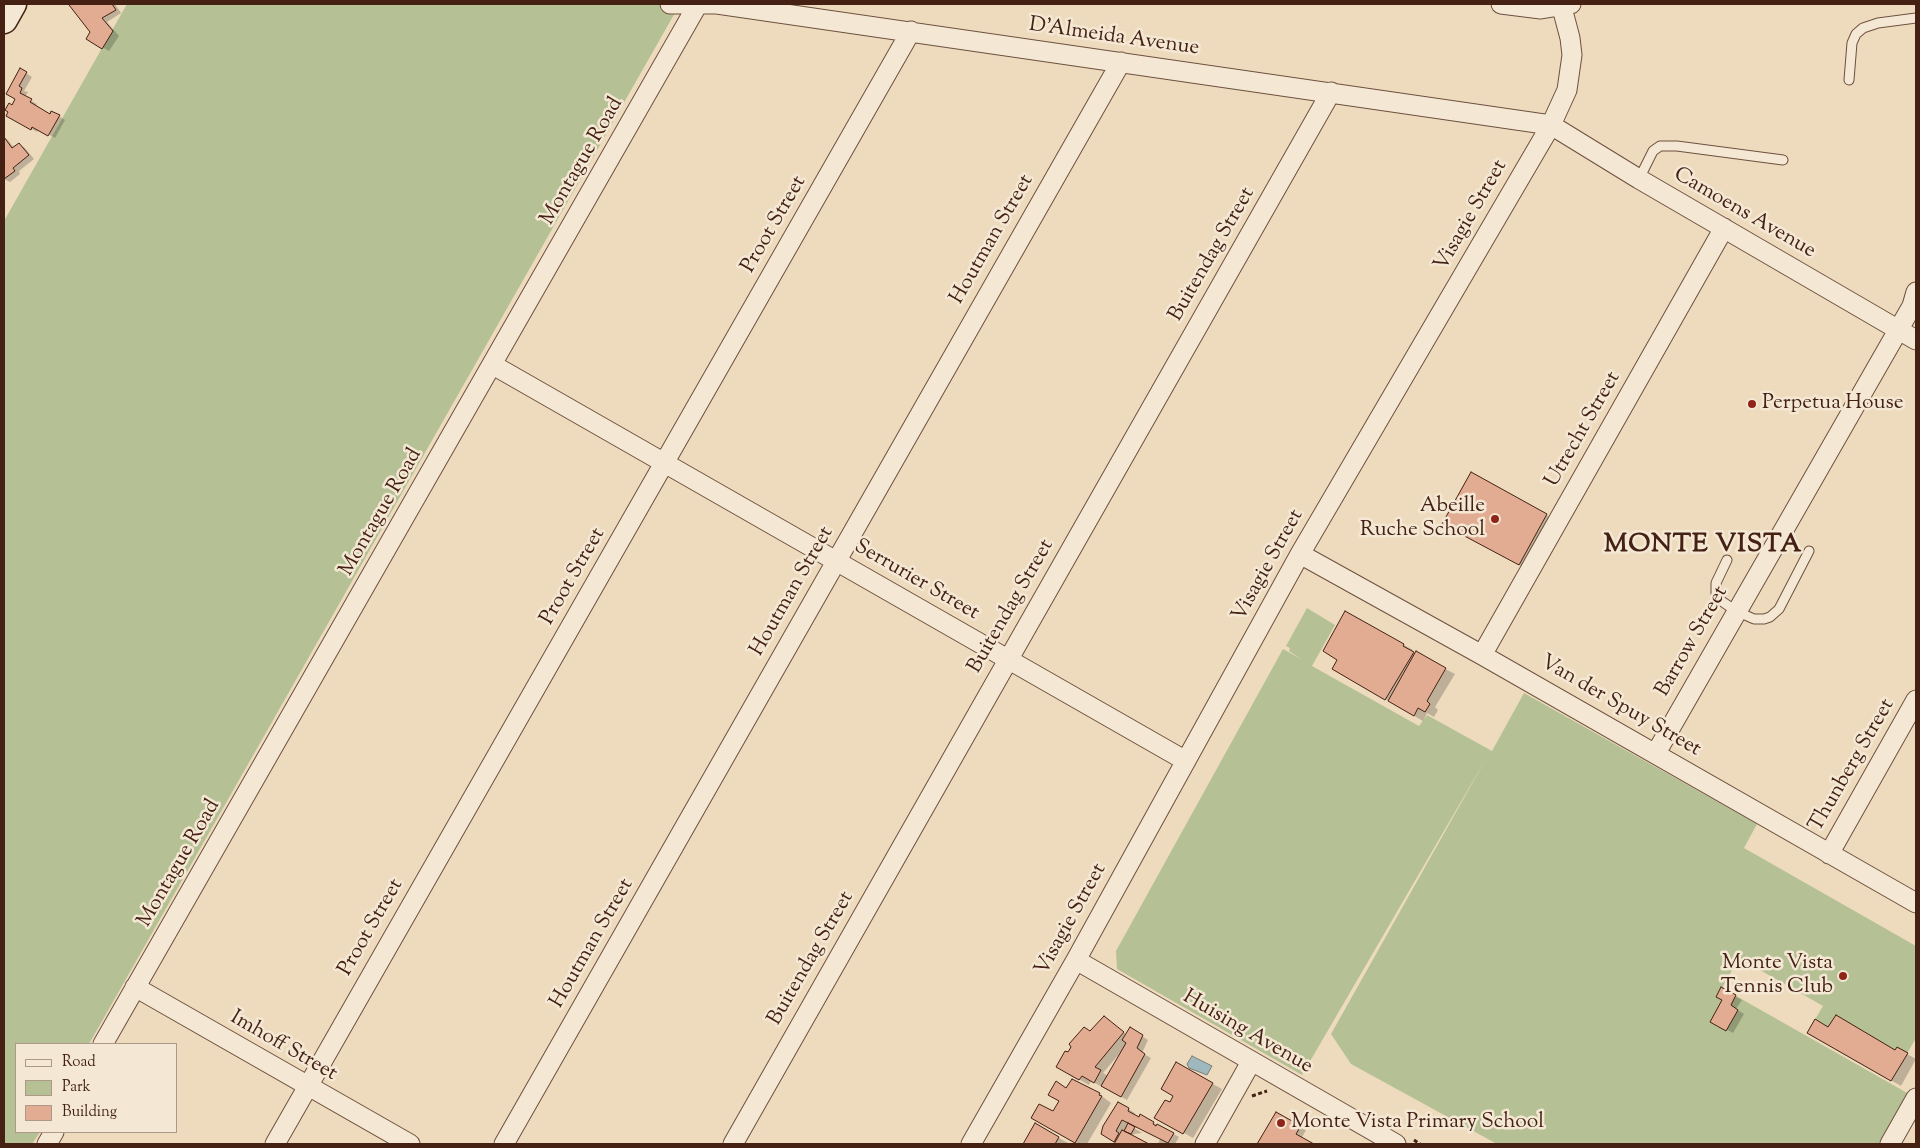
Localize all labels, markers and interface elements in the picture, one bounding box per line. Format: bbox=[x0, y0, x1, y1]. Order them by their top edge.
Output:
street label: D'Almeida Avenue bbox=[1027, 14, 1201, 62]
street label: Montague Road bbox=[536, 94, 630, 230]
street label: Visagie Street bbox=[1430, 156, 1514, 276]
street label: Camoens Avenue bbox=[1668, 163, 1820, 265]
street label: Houtman Street bbox=[946, 171, 1040, 309]
street label: Proot Street bbox=[737, 172, 813, 278]
street label: Buitendag Street bbox=[1164, 184, 1262, 326]
street label: Utrecht Street bbox=[1541, 368, 1627, 492]
place label: Perpetua House bbox=[1762, 391, 1904, 417]
marker: Perpetua House bbox=[1746, 398, 1758, 410]
street label: Montague Road bbox=[335, 445, 429, 581]
place label: Abeille Ruche School bbox=[1360, 494, 1485, 544]
street label: Visagie Street bbox=[1228, 506, 1310, 626]
marker: Abeille Ruche School bbox=[1489, 513, 1501, 525]
street label: Houtman Street bbox=[746, 523, 840, 661]
street label: Proot Street bbox=[536, 524, 612, 630]
district label: MONTE VISTA bbox=[1602, 531, 1804, 563]
street label: Serrurier Street bbox=[849, 535, 983, 627]
street label: Buitendag Street bbox=[963, 536, 1061, 678]
street label: Barrow Street bbox=[1651, 582, 1735, 702]
street label: Van der Spuy Street bbox=[1535, 651, 1705, 763]
street label: Thunberg Street bbox=[1805, 695, 1901, 837]
street label: Montague Road bbox=[133, 796, 227, 932]
street label: Visagie Street bbox=[1031, 860, 1113, 980]
street label: Proot Street bbox=[334, 875, 410, 981]
street label: Houtman Street bbox=[546, 875, 640, 1013]
street label: Buitendag Street bbox=[763, 888, 861, 1030]
place label: Monte Vista Tennis Club bbox=[1721, 951, 1833, 1001]
marker: Monte Vista Tennis Club bbox=[1837, 970, 1849, 982]
street label: Huising Avenue bbox=[1177, 986, 1317, 1080]
street label: Imhoff Street bbox=[225, 1006, 341, 1088]
legend bbox=[15, 1043, 178, 1133]
text: Road bbox=[62, 1052, 96, 1073]
text: Park bbox=[62, 1077, 91, 1098]
text: Building bbox=[62, 1102, 117, 1123]
place label: Monte Vista Primary School bbox=[1291, 1110, 1544, 1136]
marker: Monte Vista Primary School bbox=[1275, 1117, 1287, 1129]

